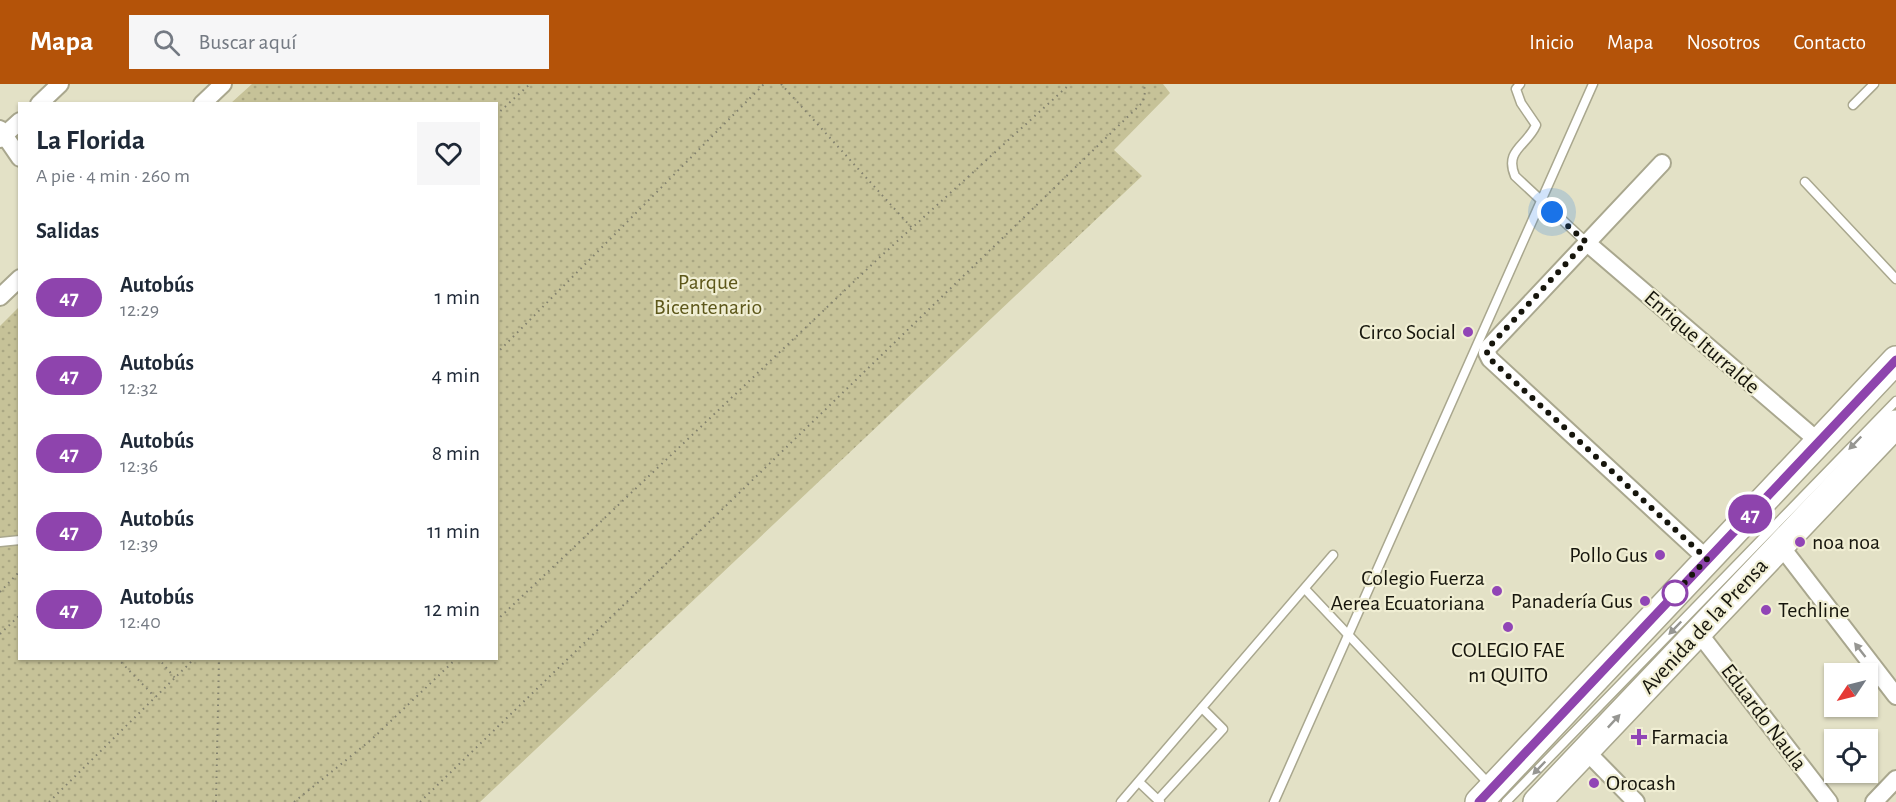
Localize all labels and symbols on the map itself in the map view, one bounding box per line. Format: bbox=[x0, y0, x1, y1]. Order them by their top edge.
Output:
your location bbox=[1537, 197, 1567, 227]
park label: Parque Bicentenario bbox=[654, 271, 762, 318]
street label: Enrique Iturralde bbox=[1640, 286, 1764, 398]
place label: Circo Social bbox=[1359, 321, 1456, 343]
marker: Circo Social bbox=[1461, 325, 1475, 339]
one-way arrow bbox=[1849, 435, 1862, 450]
line badge: 47 bbox=[1723, 494, 1777, 534]
place label: noa noa bbox=[1812, 531, 1880, 553]
marker: noa noa bbox=[1793, 535, 1807, 549]
place label: Pollo Gus bbox=[1569, 544, 1648, 566]
marker: Pollo Gus bbox=[1653, 548, 1667, 562]
street label: Avenida de la Prensa bbox=[1636, 554, 1772, 698]
place label: Colegio Fuerza Aerea Ecuatoriana bbox=[1330, 567, 1485, 614]
unlabelled marker bbox=[1662, 580, 1688, 606]
marker: Colegio Fuerza Aerea Ecuatoriana bbox=[1490, 584, 1504, 598]
place label: Panadería Gus bbox=[1511, 590, 1633, 612]
marker: Panadería Gus bbox=[1638, 594, 1652, 608]
place label: Techline bbox=[1778, 599, 1850, 621]
marker: Techline bbox=[1759, 603, 1773, 617]
marker: COLEGIO FAE n1 QUITO bbox=[1501, 620, 1515, 634]
one-way arrow bbox=[1668, 620, 1682, 635]
place label: COLEGIO FAE n1 QUITO bbox=[1451, 639, 1565, 686]
one-way arrow bbox=[1855, 642, 1867, 657]
street label: Eduardo Naula bbox=[1717, 660, 1811, 774]
north arrow bbox=[1824, 663, 1878, 717]
one-way arrow bbox=[1607, 714, 1621, 728]
place label: Farmacia bbox=[1651, 726, 1729, 748]
marker: Farmacia bbox=[1632, 730, 1646, 744]
one-way arrow bbox=[1532, 760, 1546, 775]
place label: Orocash bbox=[1606, 772, 1676, 794]
marker: Orocash bbox=[1587, 776, 1601, 790]

